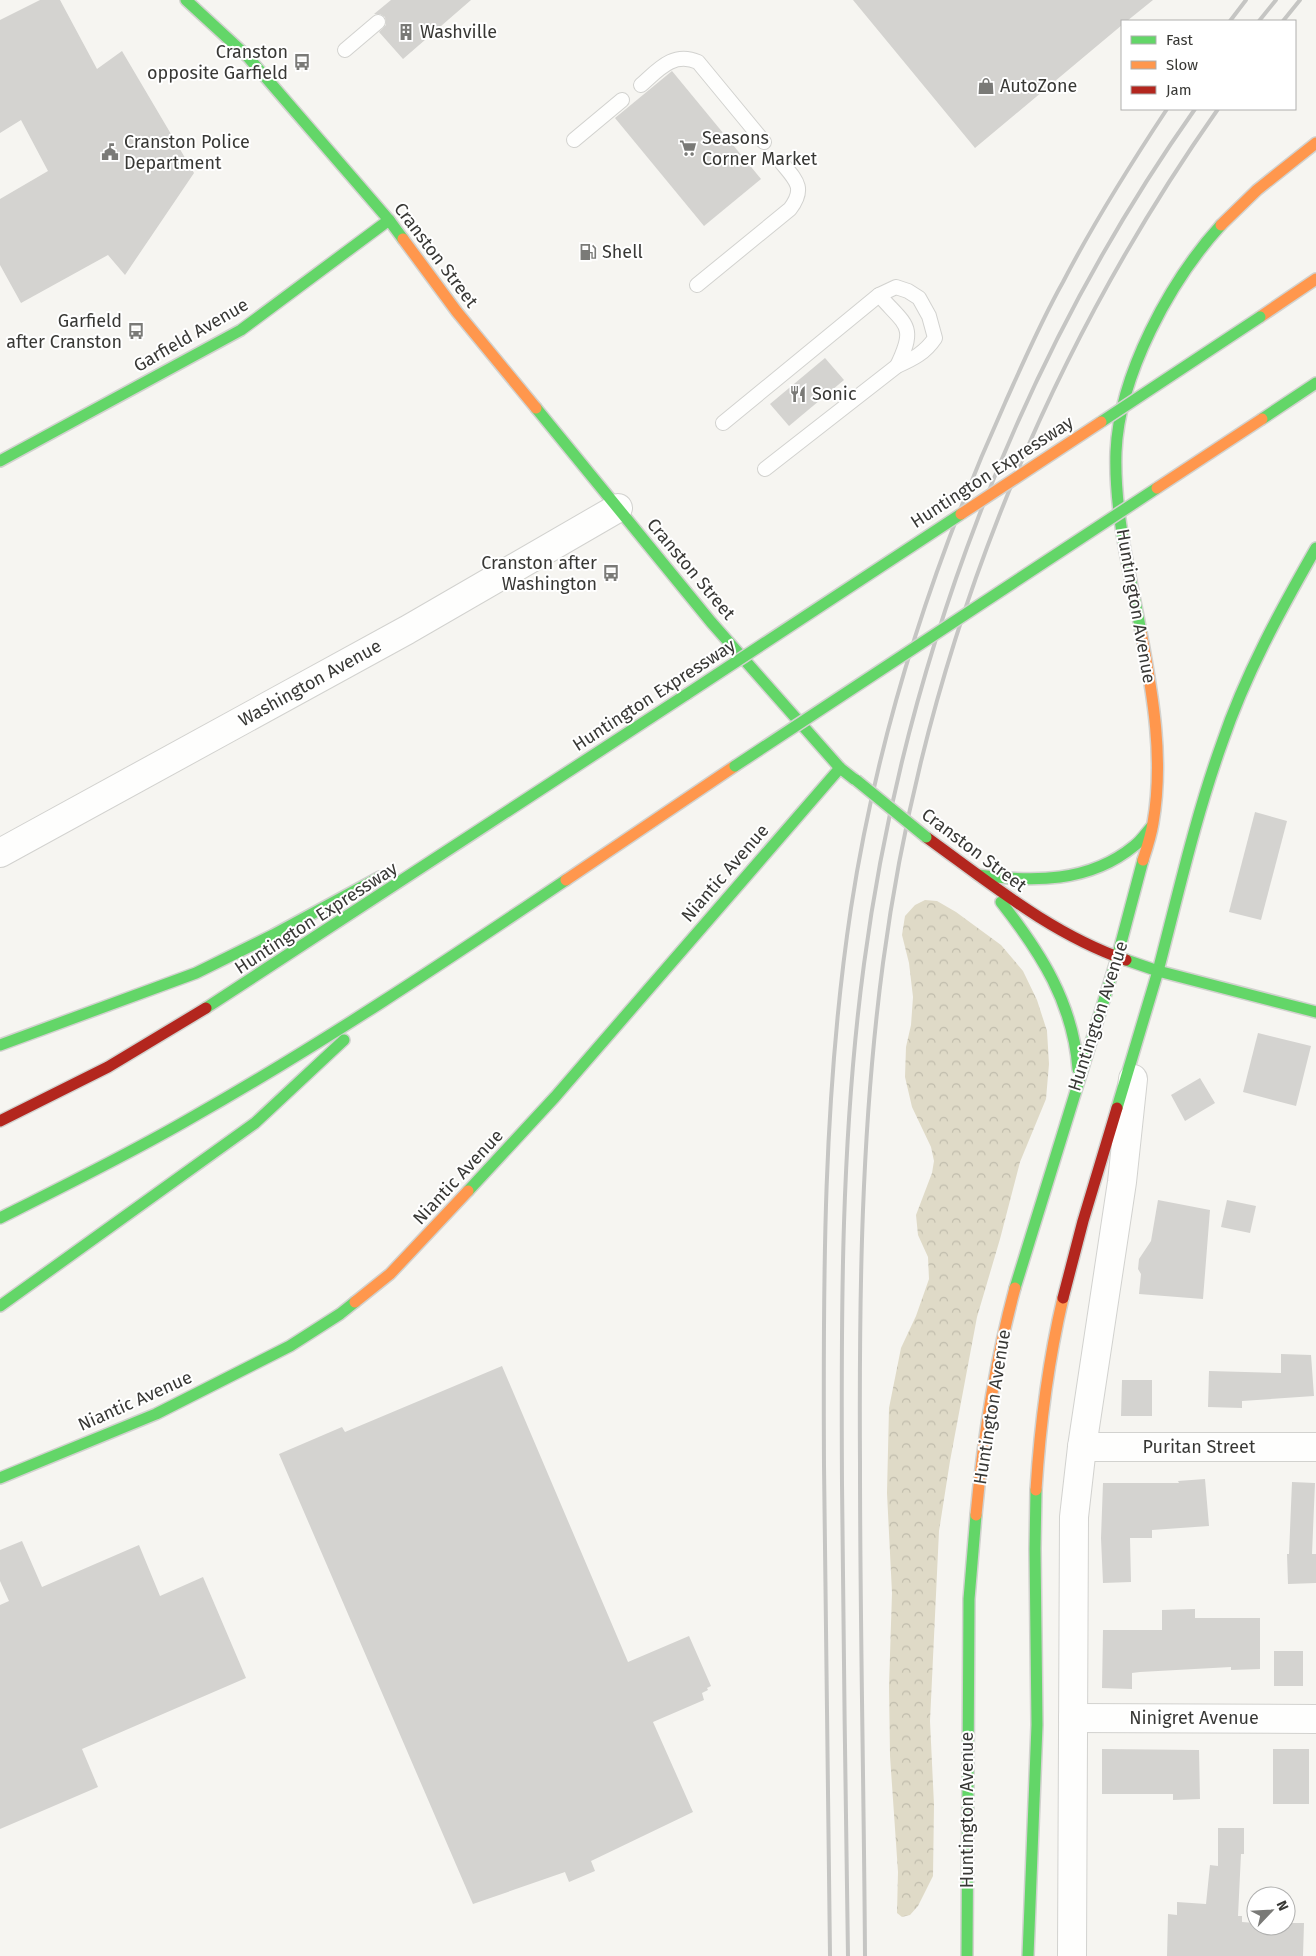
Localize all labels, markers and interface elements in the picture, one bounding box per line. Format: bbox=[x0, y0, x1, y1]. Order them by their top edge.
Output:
legend bbox=[1121, 20, 1296, 110]
place label: Washville bbox=[420, 21, 497, 43]
building icon: Washville bbox=[396, 22, 416, 42]
text: Fast bbox=[1166, 31, 1193, 49]
place label: Cranston opposite Garfield bbox=[147, 41, 288, 84]
bus stop icon: Cranston opposite Garfield bbox=[292, 52, 312, 72]
text: Slow bbox=[1166, 56, 1198, 74]
place label: AutoZone bbox=[1000, 75, 1077, 97]
shop icon: AutoZone bbox=[976, 76, 996, 96]
text: Jam bbox=[1166, 81, 1192, 99]
place label: Seasons Corner Market bbox=[702, 127, 818, 170]
place label: Cranston Police Department bbox=[124, 131, 250, 174]
supermarket icon: Seasons Corner Market bbox=[678, 138, 698, 158]
public building icon: Cranston Police Department bbox=[100, 142, 120, 162]
street label: Cranston Street bbox=[389, 198, 483, 312]
place label: Shell bbox=[602, 241, 643, 263]
fuel station icon: Shell bbox=[578, 242, 598, 262]
street label: Garfield Avenue bbox=[130, 293, 252, 377]
place label: Garfield after Cranston bbox=[6, 310, 122, 353]
bus stop icon: Garfield after Cranston bbox=[126, 321, 146, 341]
place label: Sonic bbox=[812, 383, 857, 405]
restaurant icon: Sonic bbox=[788, 384, 808, 404]
street label: Huntington Expressway bbox=[906, 411, 1078, 533]
street label: Cranston Street bbox=[642, 514, 740, 625]
street label: Huntington Avenue bbox=[1112, 527, 1160, 685]
place label: Cranston after Washington bbox=[481, 552, 597, 595]
bus stop icon: Cranston after Washington bbox=[601, 563, 621, 583]
street label: Huntington Expressway bbox=[568, 634, 740, 756]
street label: Washington Avenue bbox=[235, 635, 385, 731]
street label: Cranston Street bbox=[917, 803, 1031, 897]
street label: Niantic Avenue bbox=[677, 820, 773, 926]
street label: Huntington Expressway bbox=[230, 857, 402, 979]
street label: Huntington Avenue bbox=[1063, 938, 1133, 1094]
street label: Niantic Avenue bbox=[408, 1125, 508, 1229]
street label: Huntington Avenue bbox=[969, 1328, 1015, 1486]
street label: Niantic Avenue bbox=[75, 1366, 195, 1436]
street label: Puritan Street bbox=[1143, 1436, 1256, 1458]
street label: Ninigret Avenue bbox=[1129, 1707, 1259, 1729]
street label: Huntington Avenue bbox=[956, 1732, 978, 1888]
north arrow bbox=[1246, 1886, 1296, 1936]
text: N bbox=[1273, 1898, 1292, 1914]

